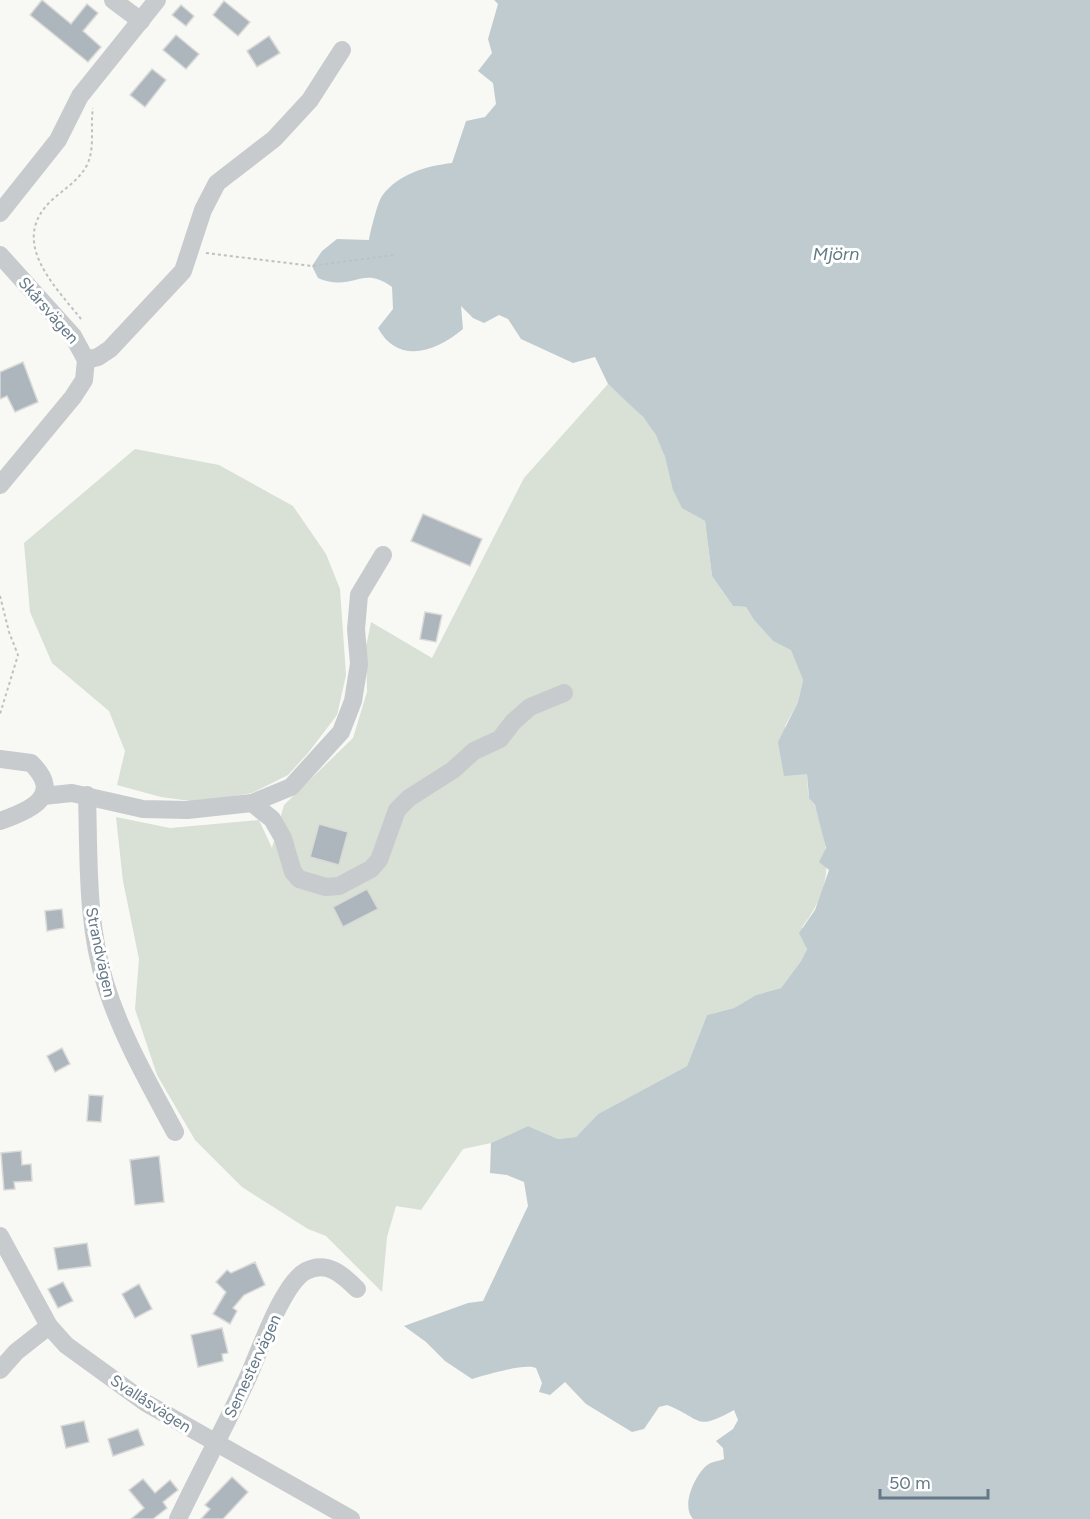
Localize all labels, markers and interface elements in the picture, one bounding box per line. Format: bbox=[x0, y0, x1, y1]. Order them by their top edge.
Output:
water label: Mjörn bbox=[813, 243, 859, 265]
street label: Skårsvägen bbox=[15, 273, 83, 348]
street label: Strandvägen bbox=[82, 905, 119, 999]
street label: Semestervägen bbox=[220, 1311, 285, 1421]
street label: Svallåsvägen bbox=[107, 1370, 195, 1437]
scale bar bbox=[880, 1462, 988, 1500]
text: 50 m bbox=[889, 1472, 931, 1494]

